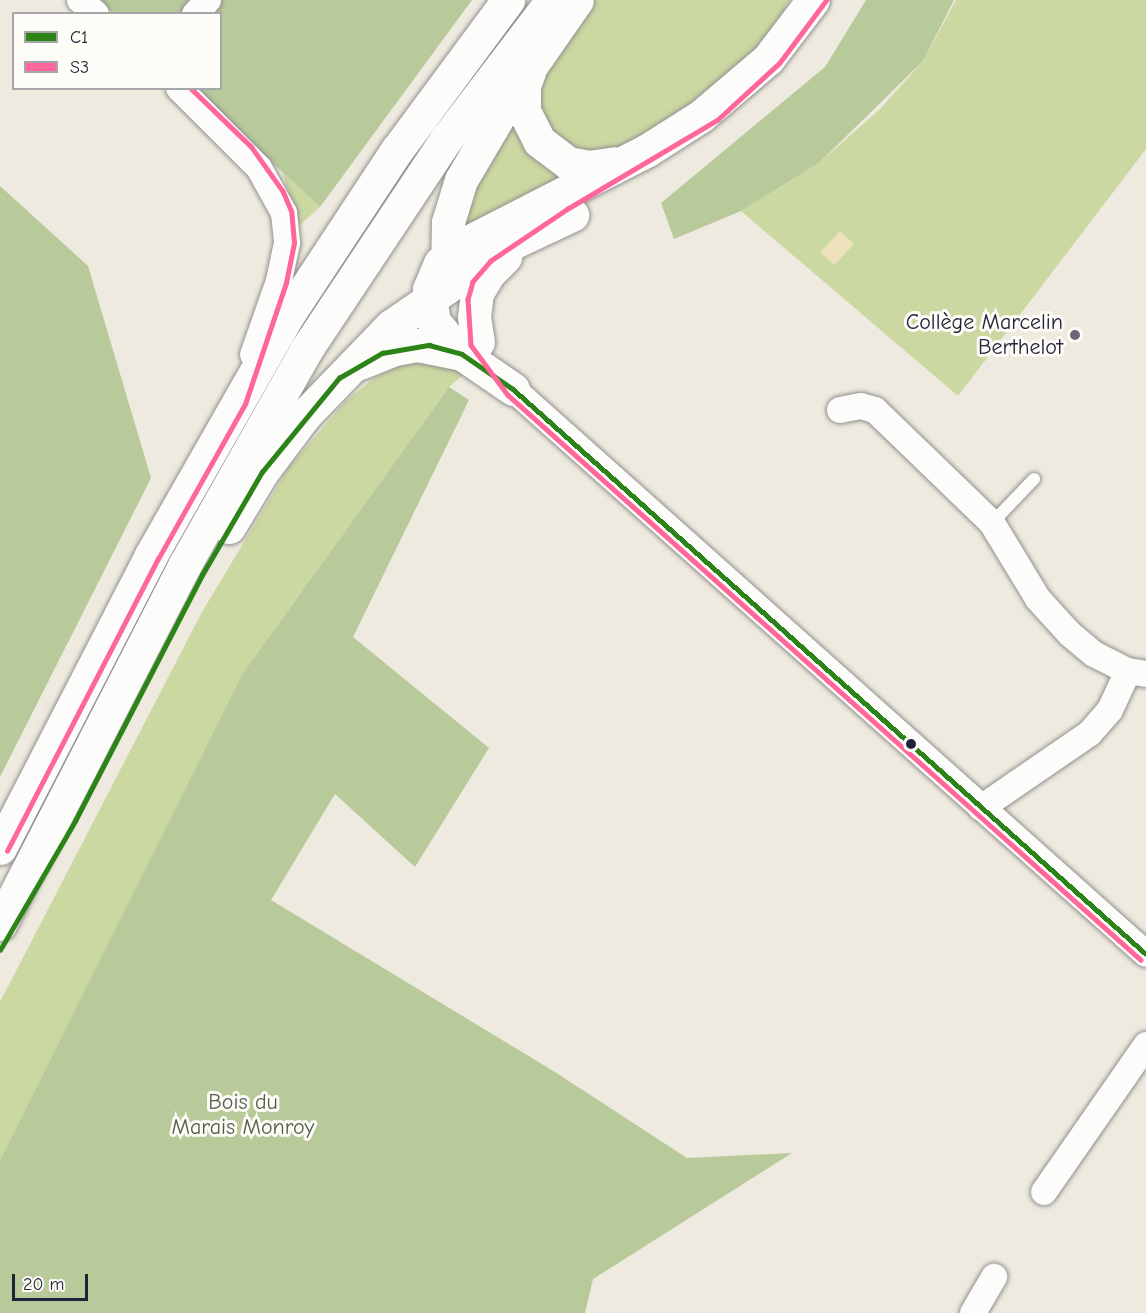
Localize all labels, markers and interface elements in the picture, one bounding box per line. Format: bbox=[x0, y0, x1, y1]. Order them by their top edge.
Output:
legend bbox=[12, 12, 222, 90]
text: C1 bbox=[70, 27, 88, 48]
text: S3 bbox=[70, 57, 89, 78]
place label: Collège Marcelin Berthelot bbox=[906, 309, 1063, 360]
marker: Collège Marcelin Berthelot bbox=[1068, 328, 1082, 342]
unlabelled marker bbox=[905, 738, 917, 750]
park label: Bois du Marais Monroy bbox=[172, 1089, 314, 1140]
scale bar bbox=[15, 1262, 92, 1300]
text: 20 m bbox=[23, 1274, 64, 1295]

